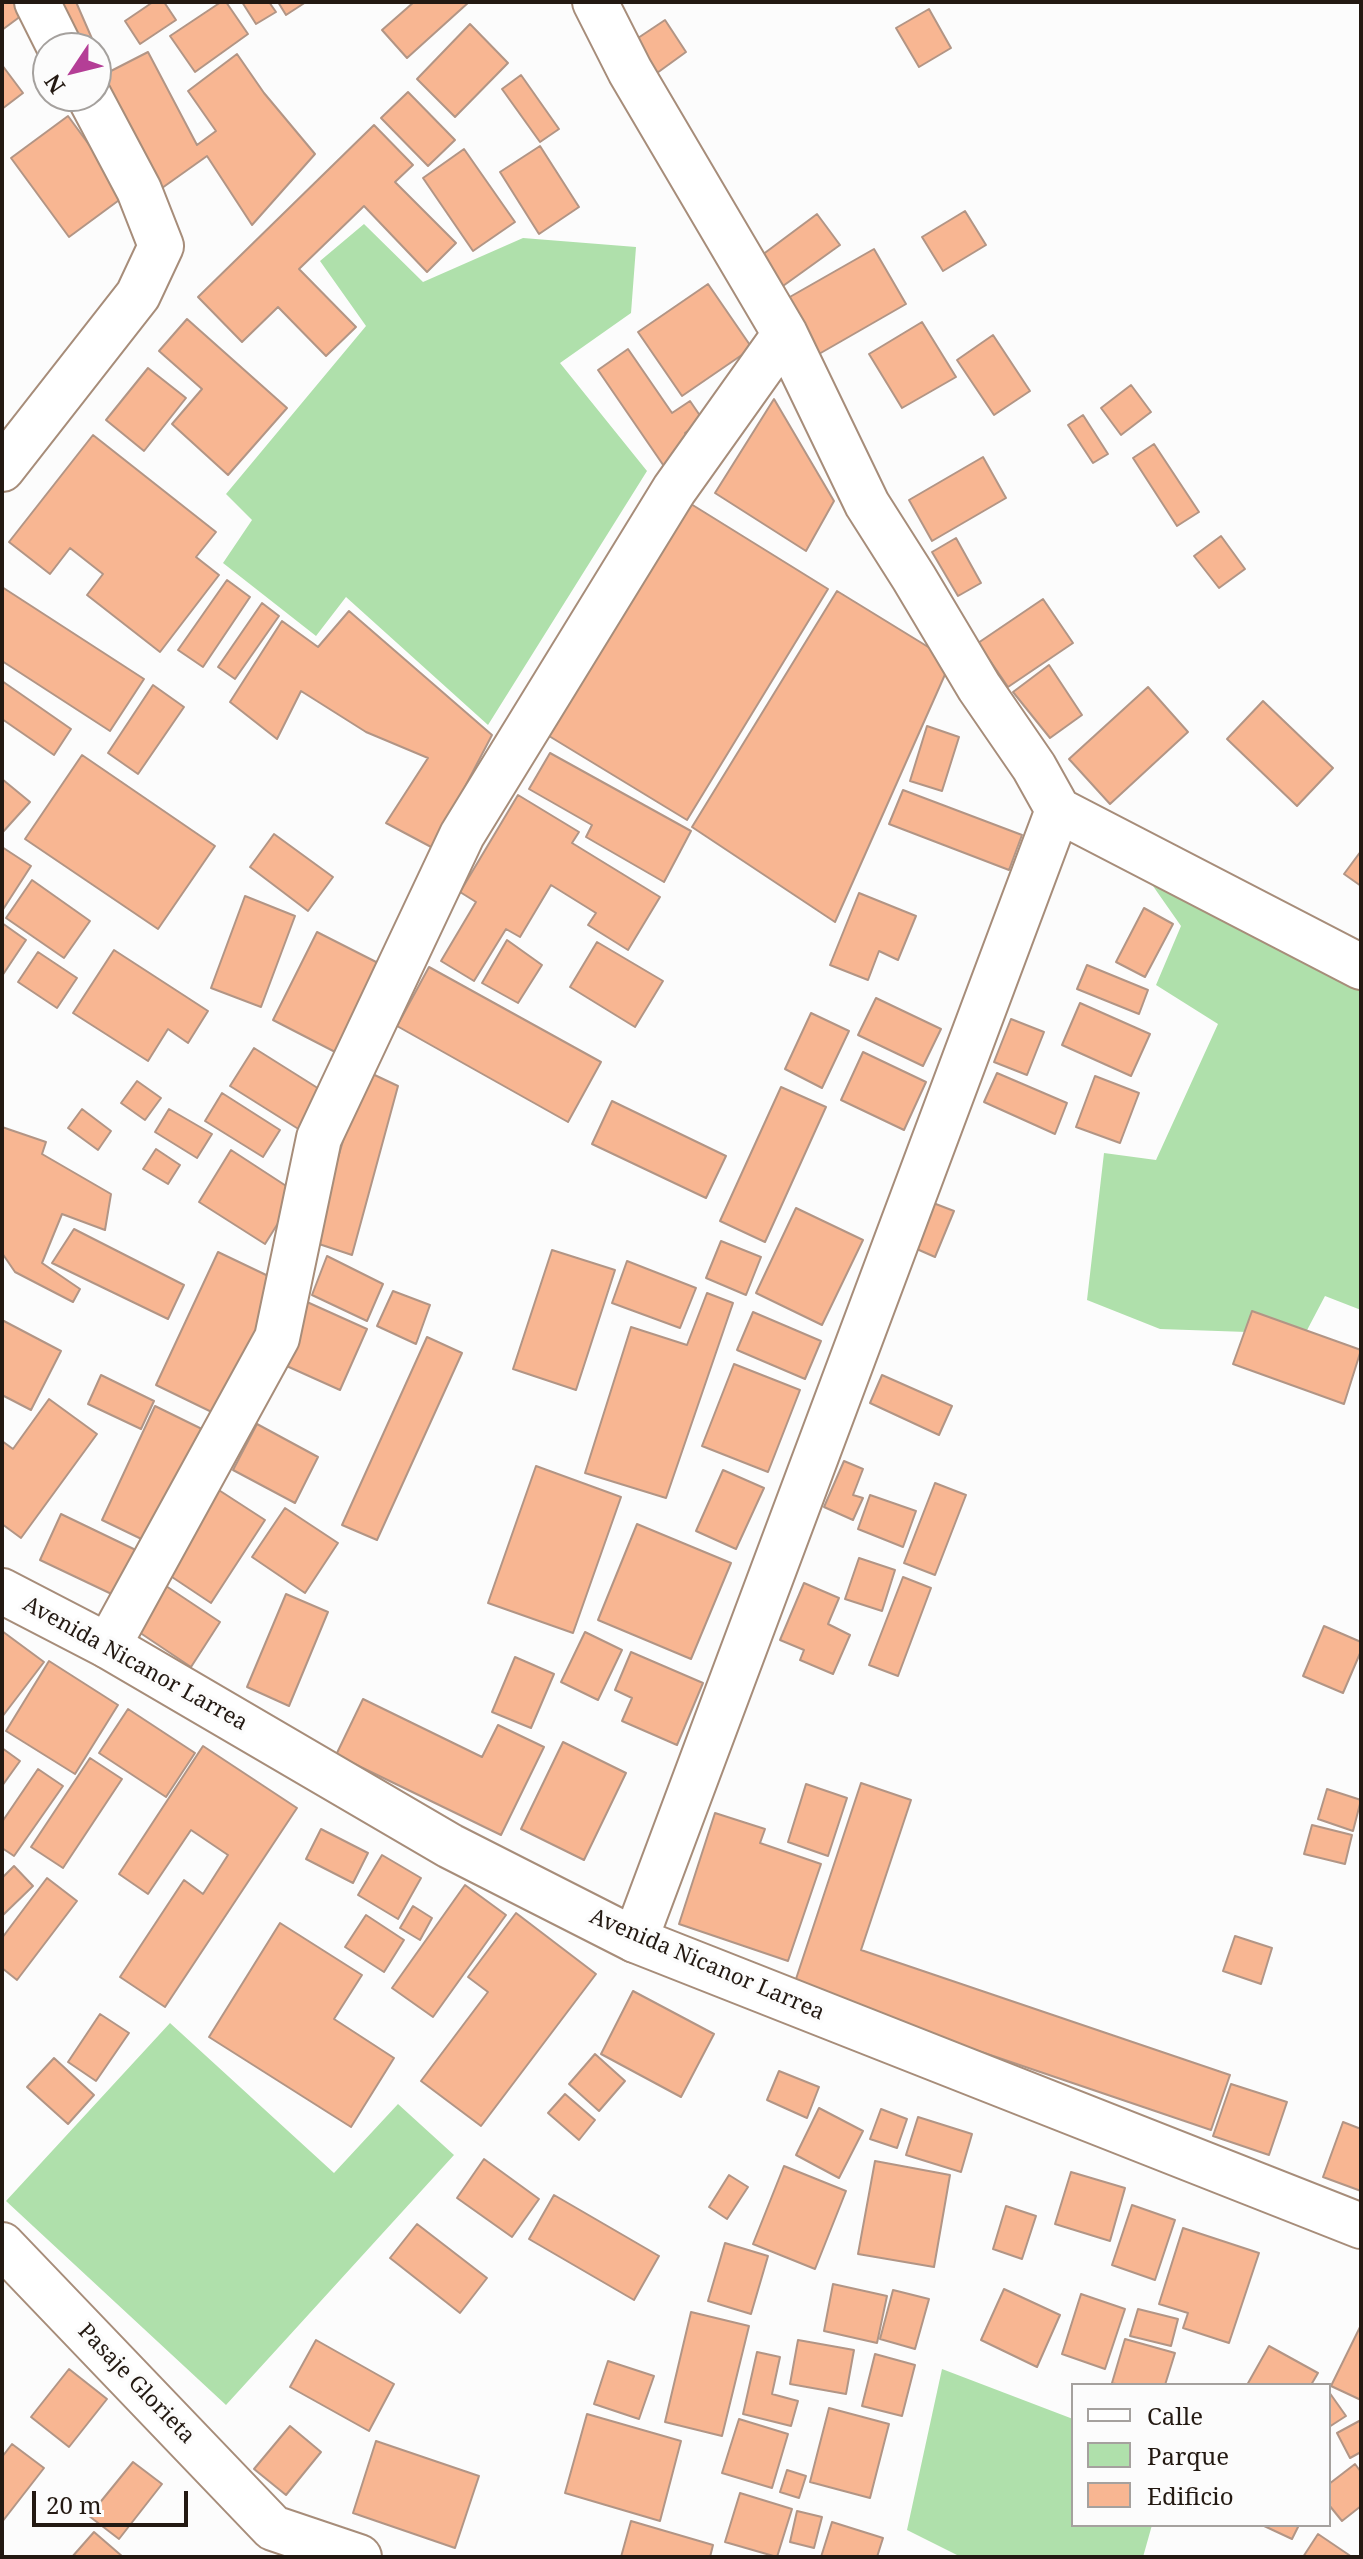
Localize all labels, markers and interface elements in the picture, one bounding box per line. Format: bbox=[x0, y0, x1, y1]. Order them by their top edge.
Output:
north arrow bbox=[32, 32, 112, 112]
text: N bbox=[37, 69, 71, 100]
street label: Avenida Nicanor Larrea bbox=[18, 1591, 252, 1737]
street label: Avenida Nicanor Larrea bbox=[586, 1904, 828, 2026]
street label: Pasaje Glorieta bbox=[72, 2319, 200, 2449]
legend bbox=[1071, 2383, 1331, 2527]
text: Calle bbox=[1147, 2399, 1203, 2432]
text: Parque bbox=[1147, 2439, 1229, 2472]
scale bar bbox=[36, 2475, 192, 2525]
text: Edificio bbox=[1147, 2479, 1234, 2512]
text: 20 m bbox=[46, 2488, 102, 2521]

